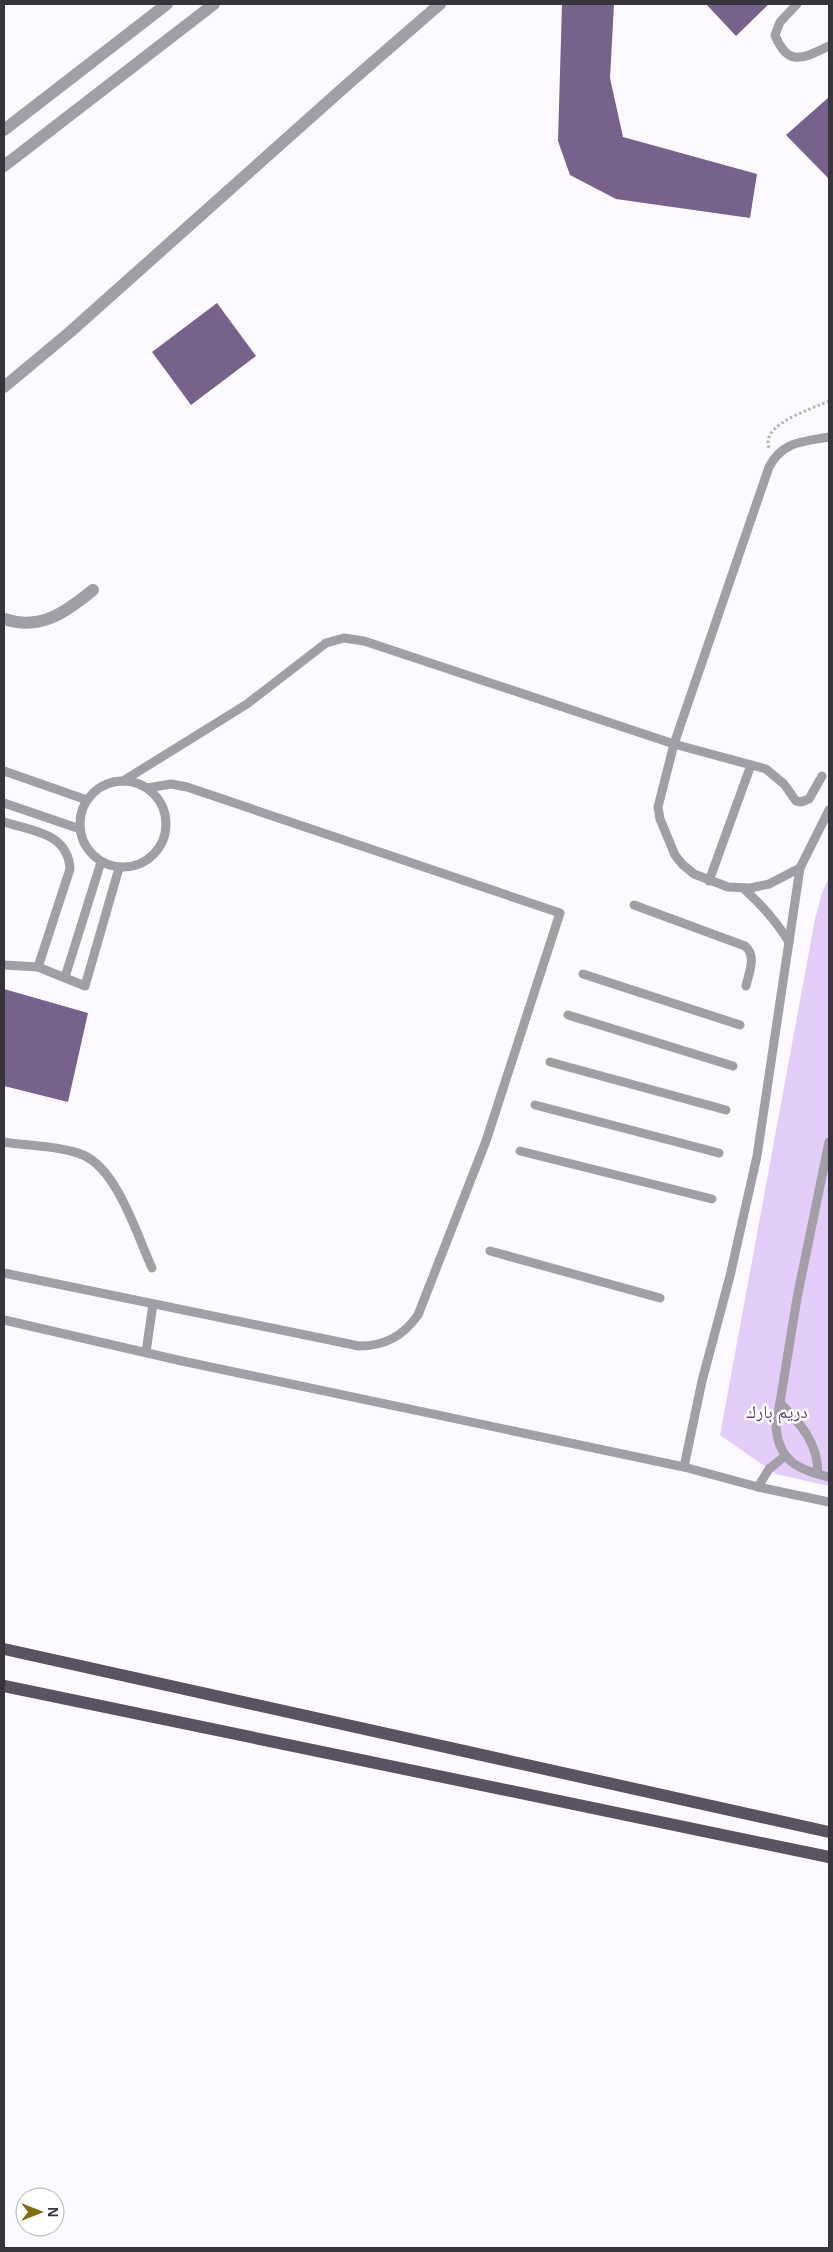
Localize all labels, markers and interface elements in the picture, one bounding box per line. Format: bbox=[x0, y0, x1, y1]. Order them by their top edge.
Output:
park label: دريم بارك bbox=[746, 1402, 808, 1424]
north arrow bbox=[15, 2187, 65, 2237]
text: N bbox=[45, 2207, 61, 2217]

